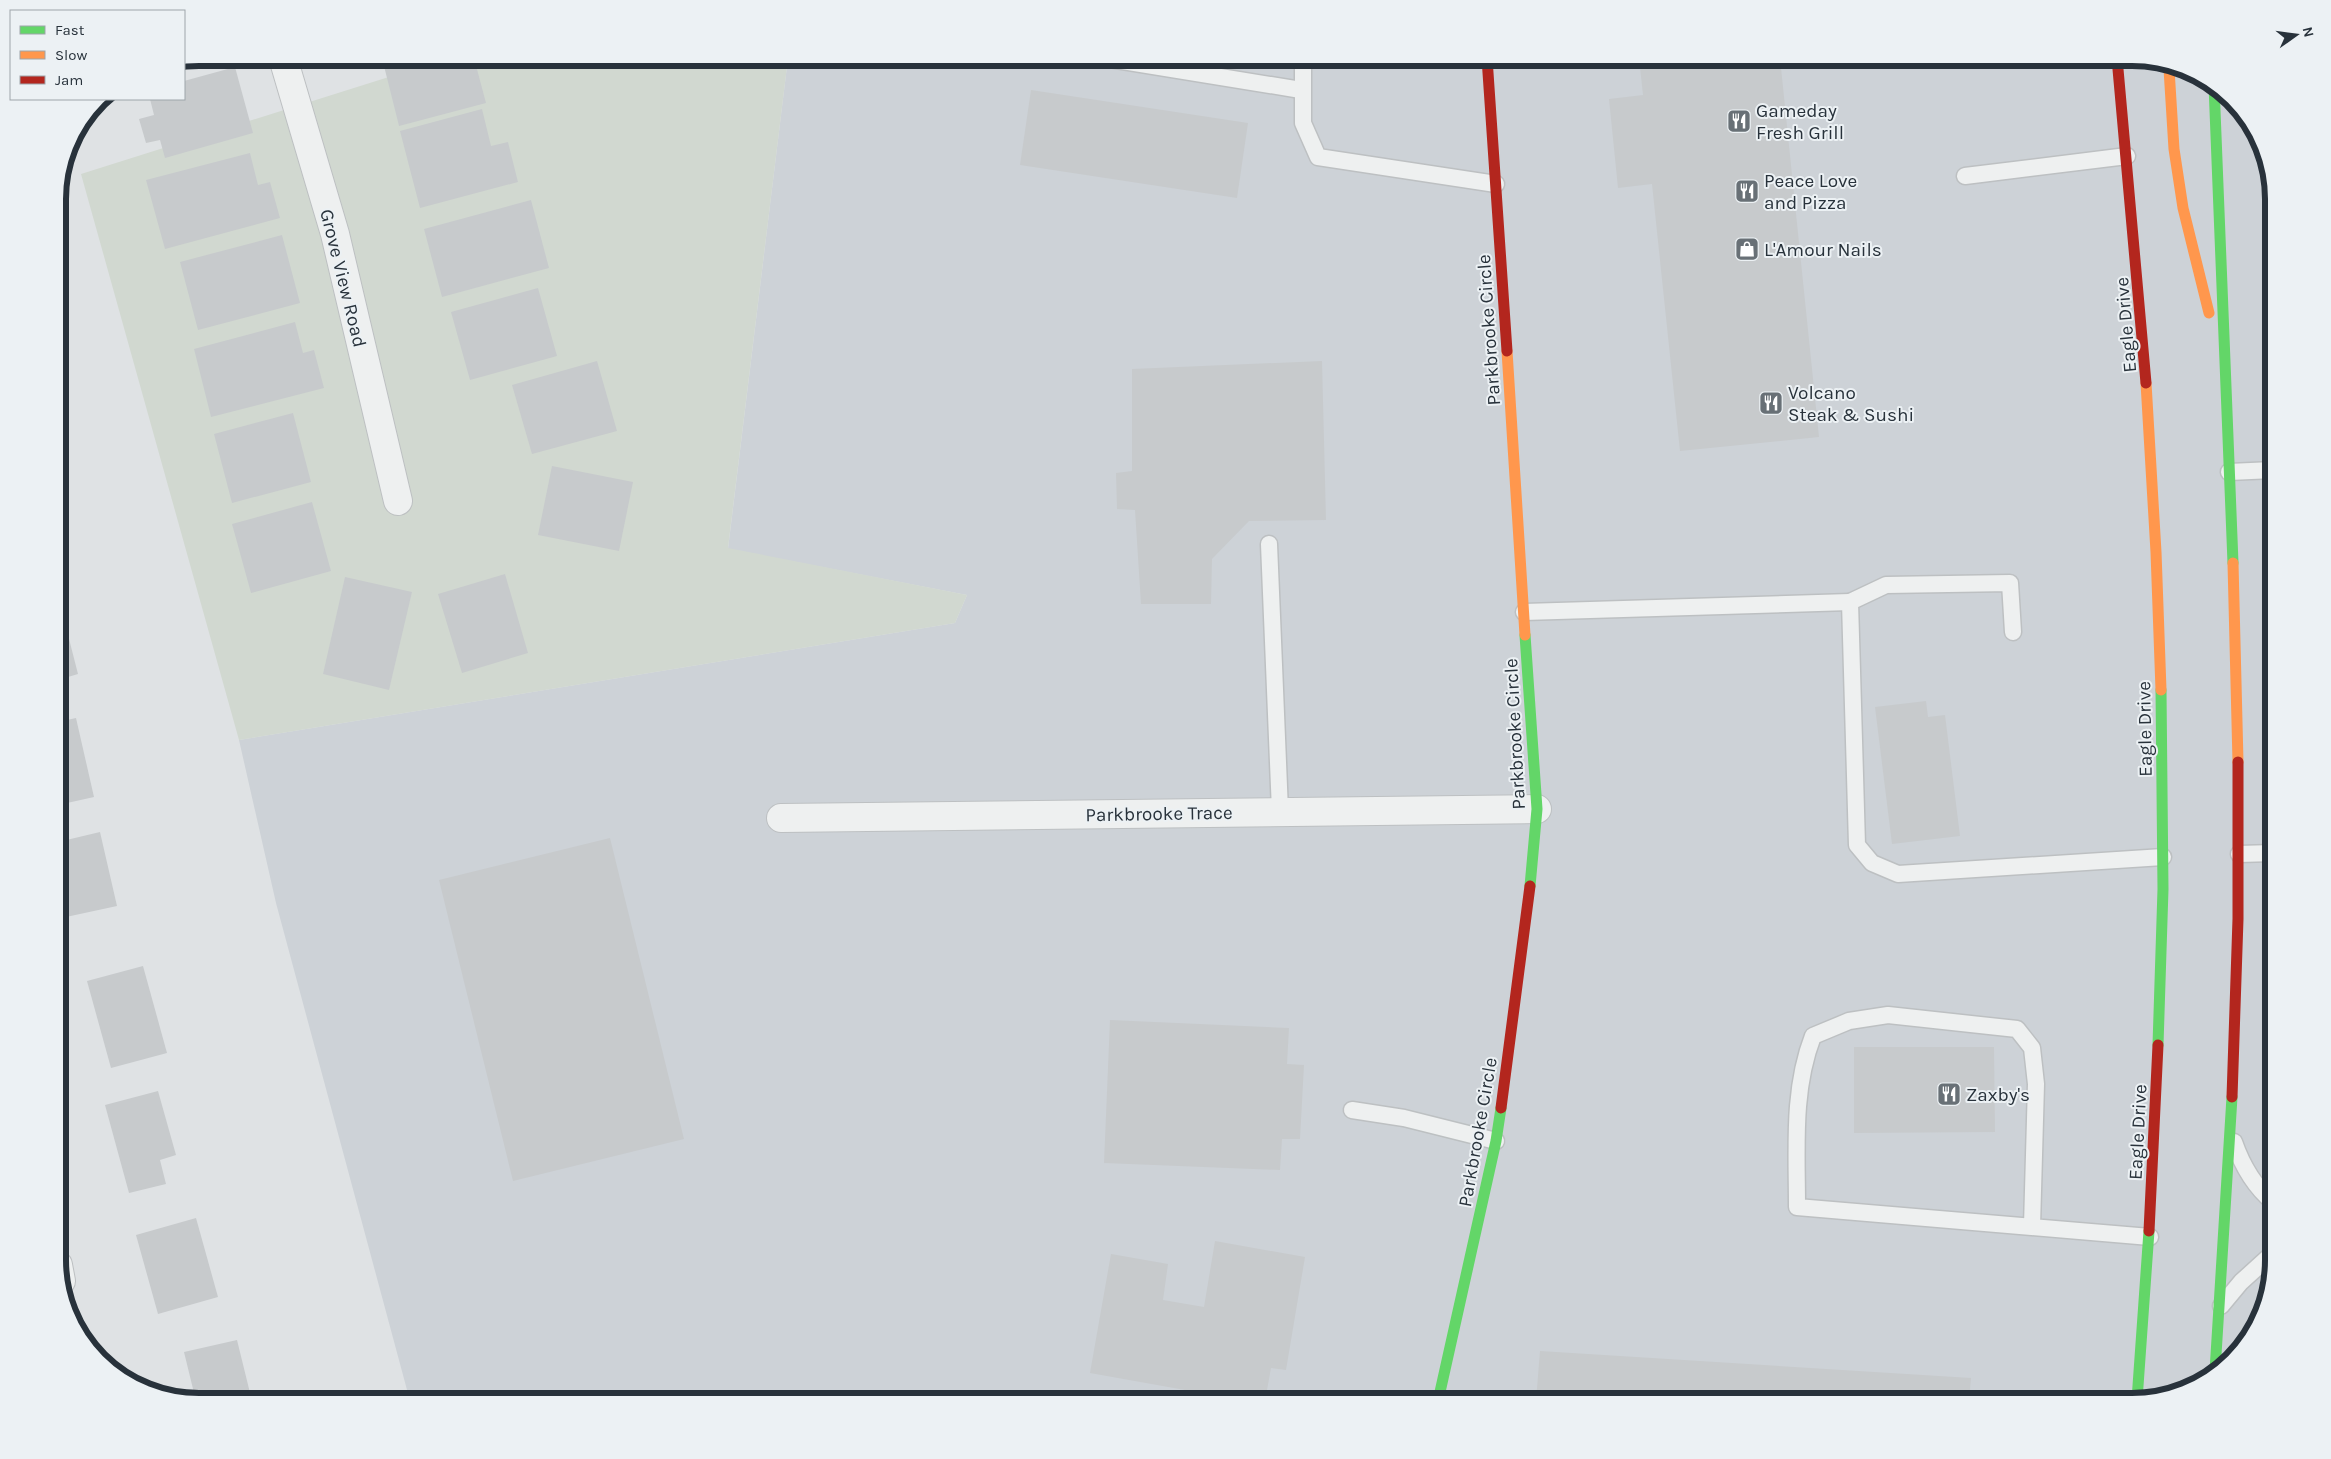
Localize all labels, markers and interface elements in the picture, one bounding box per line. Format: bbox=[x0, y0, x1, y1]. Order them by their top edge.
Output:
legend bbox=[10, 10, 185, 100]
north arrow bbox=[2271, 10, 2321, 60]
text: Fast bbox=[55, 21, 85, 39]
text: N bbox=[2299, 25, 2318, 39]
text: Slow bbox=[55, 46, 87, 64]
text: Jam bbox=[55, 71, 83, 89]
place label: Gameday Fresh Grill bbox=[1756, 100, 1844, 144]
restaurant icon: Gameday Fresh Grill bbox=[1726, 108, 1752, 134]
place label: Peace Love and Pizza bbox=[1764, 170, 1857, 214]
restaurant icon: Peace Love and Pizza bbox=[1734, 178, 1760, 204]
street label: Grove View Road bbox=[315, 207, 371, 350]
shop icon: L'Amour Nails bbox=[1734, 236, 1760, 262]
place label: L'Amour Nails bbox=[1764, 239, 1882, 261]
street label: Parkbrooke Circle bbox=[1473, 254, 1505, 406]
street label: Eagle Drive bbox=[2111, 276, 2141, 374]
place label: Volcano Steak & Sushi bbox=[1788, 382, 1914, 426]
restaurant icon: Volcano Steak & Sushi bbox=[1758, 390, 1784, 416]
street label: Parkbrooke Circle bbox=[1500, 658, 1530, 810]
street label: Eagle Drive bbox=[2133, 681, 2157, 777]
street label: Parkbrooke Trace bbox=[1085, 802, 1233, 826]
street label: Parkbrooke Circle bbox=[1454, 1056, 1502, 1209]
restaurant icon: Zaxby's bbox=[1936, 1081, 1962, 1107]
place label: Zaxby's bbox=[1966, 1084, 2030, 1106]
street label: Eagle Drive bbox=[2125, 1084, 2151, 1180]

